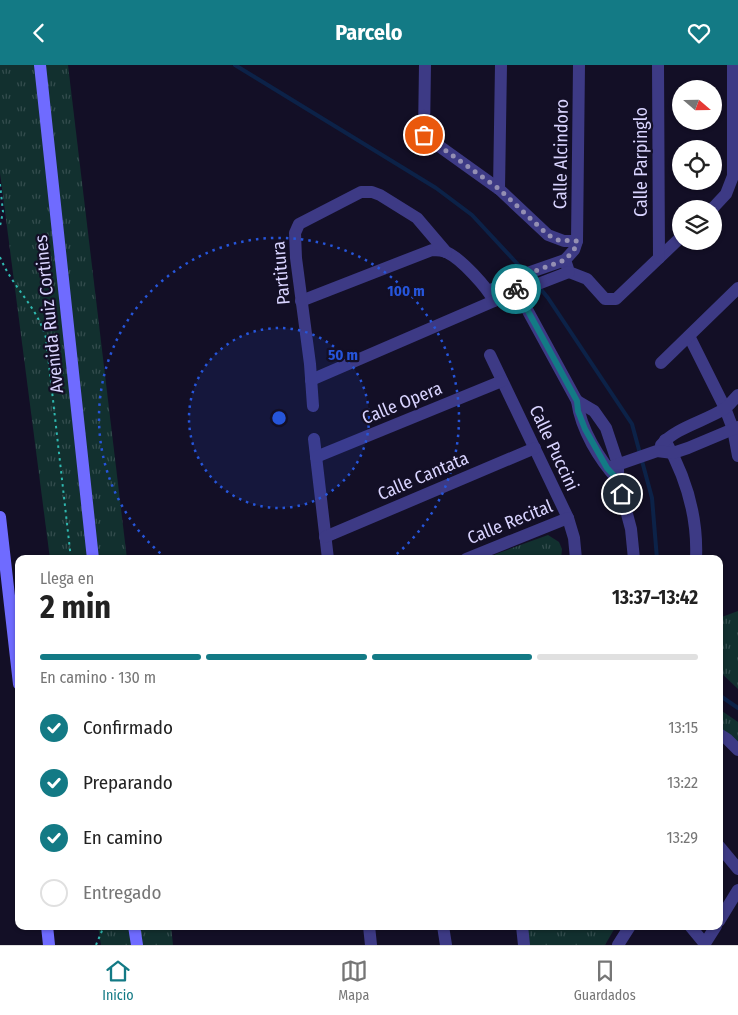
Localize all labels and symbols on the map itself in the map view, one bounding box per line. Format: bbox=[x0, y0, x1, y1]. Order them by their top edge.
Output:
north arrow bbox=[672, 80, 722, 130]
street label: Calle Alcindoro bbox=[549, 99, 573, 209]
street label: Calle Parpinglo bbox=[630, 107, 652, 217]
pin bbox=[403, 114, 445, 156]
street label: Avenida Ruiz Cortines bbox=[30, 233, 68, 394]
street label: Partitura bbox=[267, 240, 295, 306]
courier bbox=[491, 264, 541, 314]
text: 100 m bbox=[387, 282, 425, 300]
text: 50 m bbox=[328, 346, 358, 364]
street label: Calle Opera bbox=[359, 377, 445, 429]
street label: Calle Puccini bbox=[525, 402, 583, 494]
centre of rings bbox=[270, 409, 288, 427]
street label: Calle Cantata bbox=[374, 447, 472, 505]
pin bbox=[601, 473, 643, 515]
street label: Calle Recital bbox=[464, 495, 556, 549]

